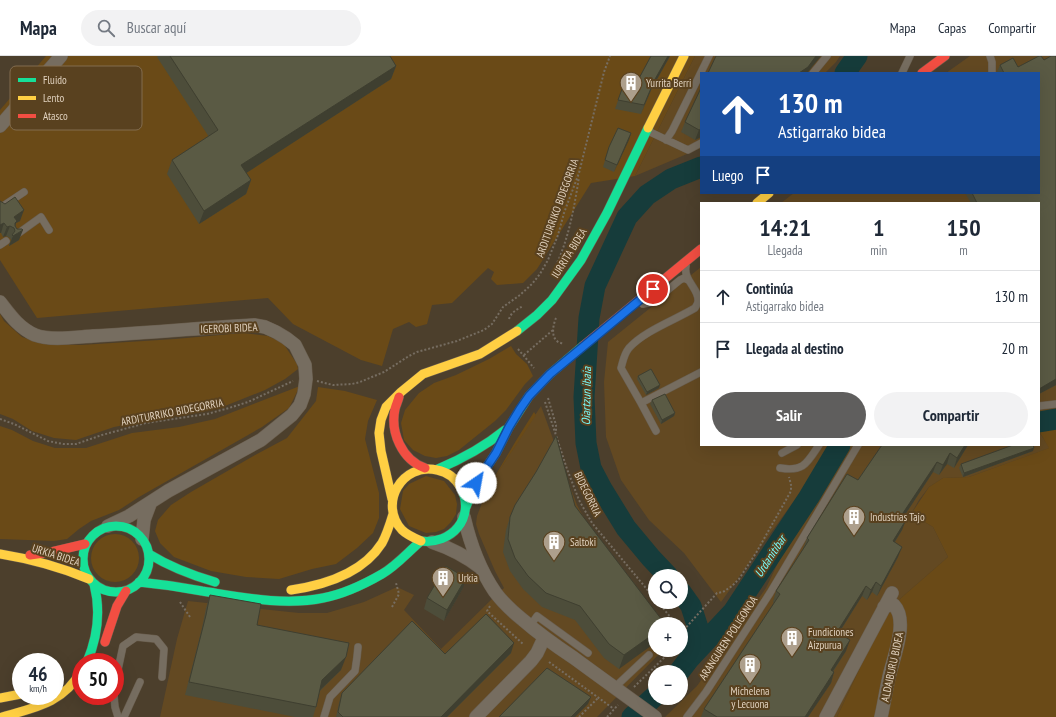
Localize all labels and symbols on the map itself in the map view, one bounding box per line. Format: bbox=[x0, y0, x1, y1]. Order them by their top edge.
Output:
legend bbox=[10, 66, 142, 130]
building icon: Yurrita Berri bbox=[618, 70, 644, 103]
text: Fluido bbox=[43, 73, 67, 87]
place label: Yurrita Berri bbox=[646, 76, 691, 90]
text: Lento bbox=[43, 91, 64, 105]
text: Atasco bbox=[43, 109, 68, 123]
street label: ARDITURRIKO BIDEGORRIA bbox=[533, 156, 582, 259]
street label: IURRITA BIDEA bbox=[548, 225, 590, 281]
pin bbox=[636, 272, 670, 306]
street label: IGEROBI BIDEA bbox=[200, 320, 259, 336]
water label: Oiartzun ibaia bbox=[578, 366, 594, 425]
street label: ARDITURRIKO BIDEGORRIA bbox=[120, 395, 225, 429]
position arrow bbox=[455, 462, 497, 504]
street label: BIDEGORRIA bbox=[571, 469, 605, 519]
building icon: Industrias Tajo bbox=[841, 504, 867, 537]
place label: Industrias Tajo bbox=[870, 510, 925, 524]
building icon: Saltoki bbox=[541, 529, 567, 562]
water label: Urdanitibar bbox=[751, 531, 790, 580]
place label: Saltoki bbox=[570, 535, 596, 549]
street label: URKIA BIDEA bbox=[30, 541, 83, 570]
building icon: Urkia bbox=[430, 565, 456, 598]
place label: Urkia bbox=[458, 571, 478, 585]
street label: ARANGUREN POLIGONOA bbox=[696, 593, 761, 683]
building icon: Fundiciones Aizpurua bbox=[779, 625, 805, 658]
place label: Fundiciones Aizpurua bbox=[808, 625, 854, 652]
street label: ALDAIBURU BIDEA bbox=[878, 630, 906, 703]
building icon: Michelena y Lecuona bbox=[737, 652, 763, 685]
speed limit sign: 50 bbox=[72, 653, 124, 705]
place label: Michelena y Lecuona bbox=[730, 684, 770, 711]

